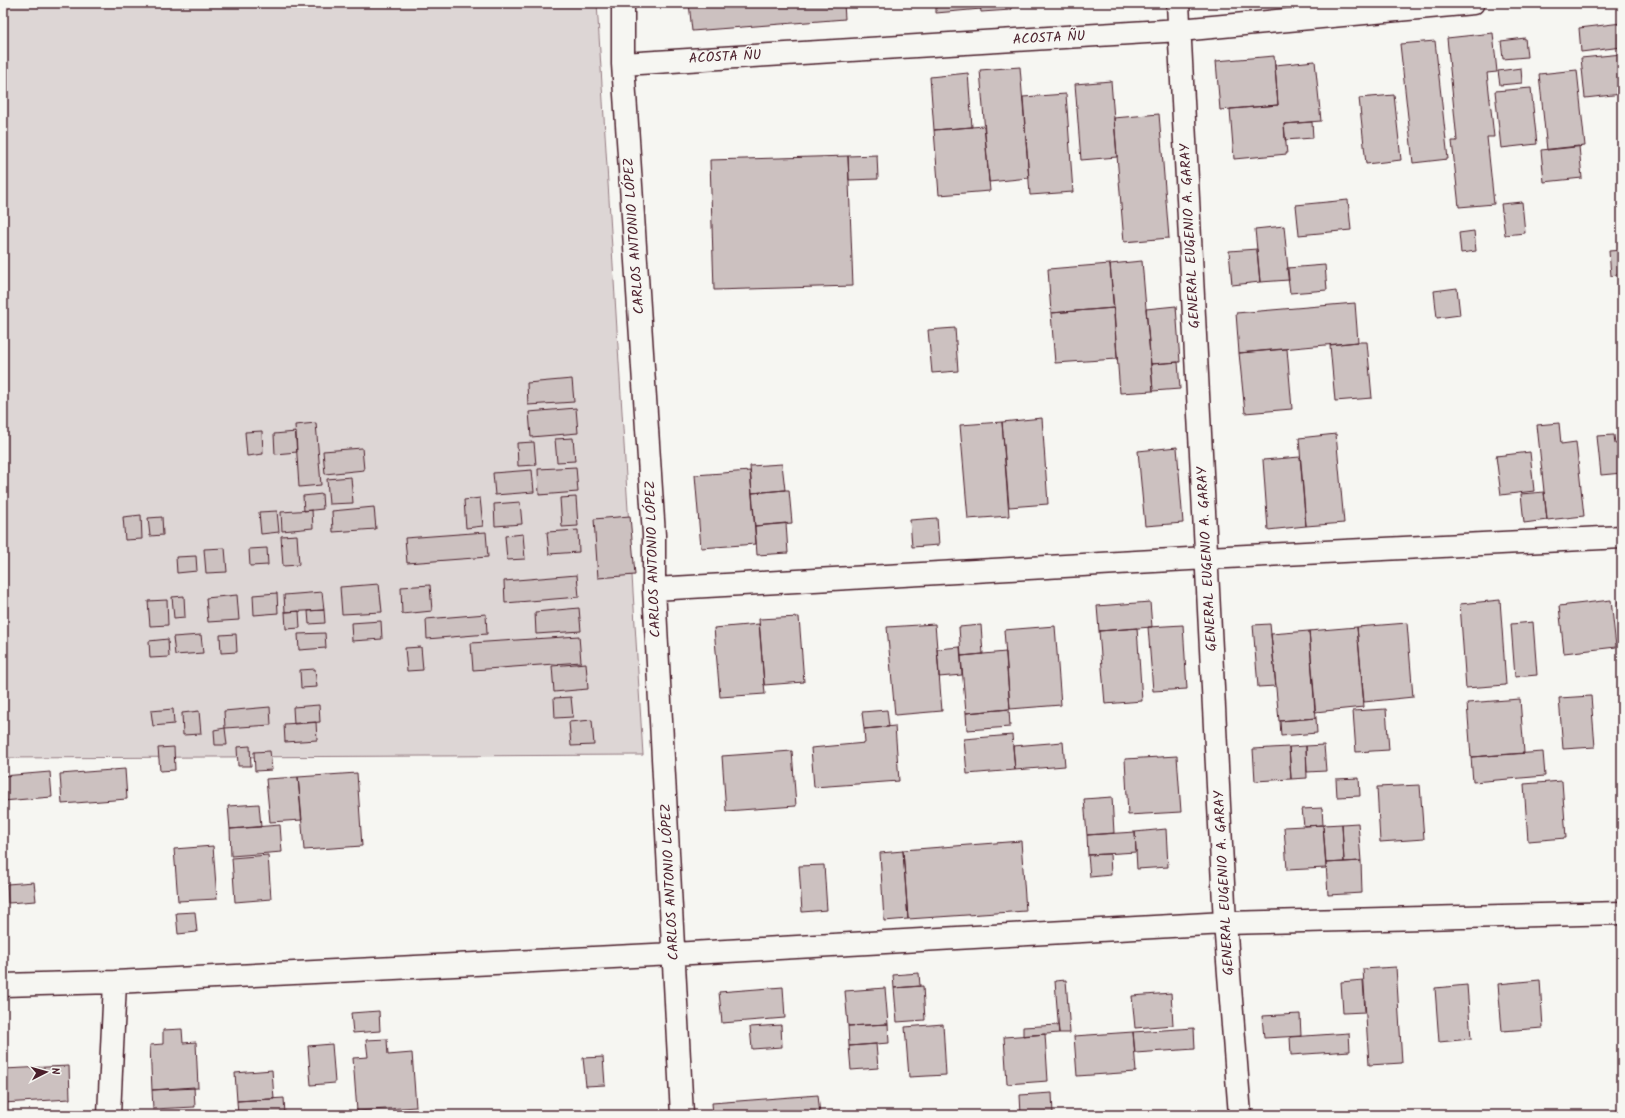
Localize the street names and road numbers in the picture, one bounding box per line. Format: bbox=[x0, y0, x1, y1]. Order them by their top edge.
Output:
street label: ACOSTA ÑU bbox=[1012, 25, 1086, 51]
street label: ACOSTA ÑU bbox=[688, 44, 762, 70]
street label: GENERAL EUGENIO A. GARAY bbox=[1174, 142, 1206, 329]
street label: CARLOS ANTONIO LÓPEZ bbox=[618, 157, 650, 315]
street label: GENERAL EUGENIO A. GARAY bbox=[1191, 465, 1223, 652]
street label: CARLOS ANTONIO LÓPEZ bbox=[639, 480, 667, 638]
street label: GENERAL EUGENIO A. GARAY bbox=[1208, 789, 1240, 976]
street label: CARLOS ANTONIO LÓPEZ bbox=[655, 803, 685, 961]

